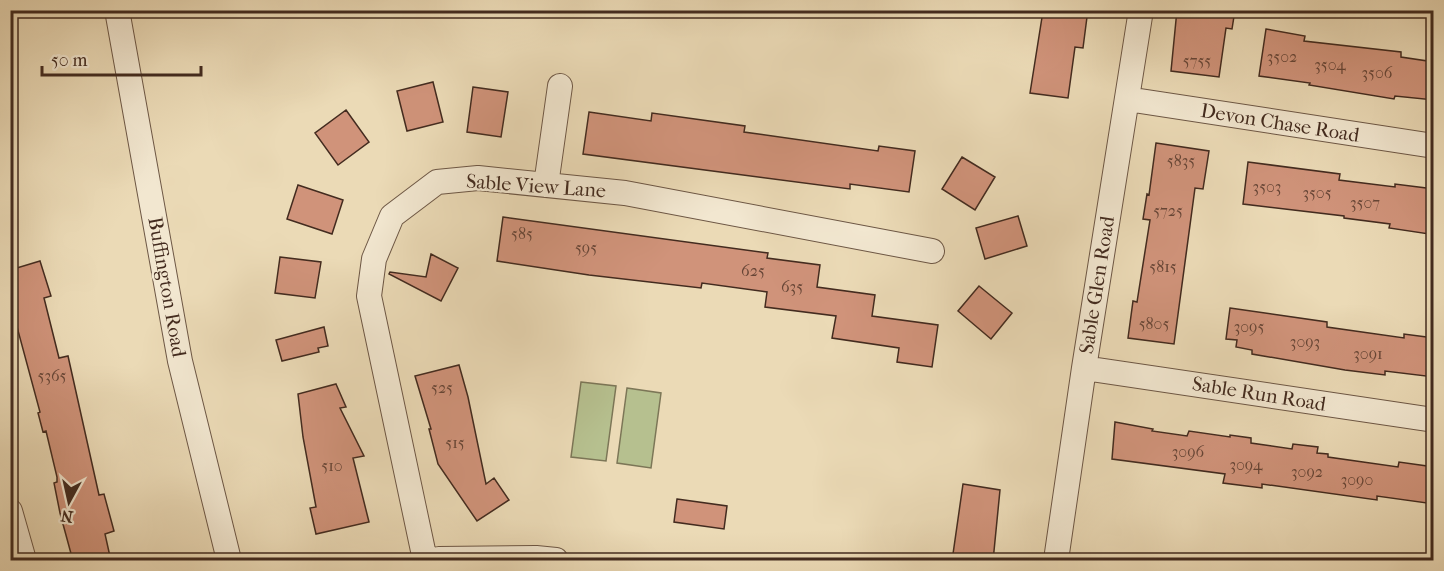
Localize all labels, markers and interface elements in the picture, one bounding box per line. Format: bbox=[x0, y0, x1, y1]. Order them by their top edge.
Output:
scale bar bbox=[42, 39, 201, 77]
house number: 3502 bbox=[1267, 47, 1297, 66]
text: 50 m bbox=[51, 50, 88, 71]
house number: 5755 bbox=[1183, 51, 1211, 70]
house number: 3504 bbox=[1314, 55, 1346, 74]
house number: 3506 bbox=[1362, 63, 1393, 82]
street label: Devon Chase Road bbox=[1199, 99, 1362, 147]
house number: 5835 bbox=[1167, 151, 1195, 170]
street label: Sable View Lane bbox=[465, 170, 607, 202]
house number: 3503 bbox=[1253, 177, 1281, 196]
house number: 3505 bbox=[1302, 183, 1332, 202]
house number: 3507 bbox=[1350, 193, 1380, 212]
house number: 5725 bbox=[1153, 201, 1183, 220]
street label: Sable Glen Road bbox=[1075, 213, 1119, 356]
street label: Buffington Road bbox=[143, 215, 191, 360]
house number: 585 bbox=[511, 224, 533, 243]
house number: 595 bbox=[575, 238, 597, 257]
house number: 5815 bbox=[1149, 257, 1177, 276]
house number: 625 bbox=[741, 261, 765, 280]
house number: 635 bbox=[781, 277, 803, 296]
house number: 5805 bbox=[1139, 314, 1169, 333]
house number: 3095 bbox=[1234, 317, 1264, 336]
house number: 3093 bbox=[1290, 332, 1320, 351]
house number: 3091 bbox=[1353, 344, 1383, 363]
house number: 5365 bbox=[37, 366, 67, 385]
street label: Sable Run Road bbox=[1190, 372, 1329, 416]
house number: 525 bbox=[431, 378, 453, 397]
house number: 515 bbox=[445, 433, 465, 452]
house number: 3096 bbox=[1172, 442, 1205, 461]
house number: 3094 bbox=[1229, 455, 1263, 474]
house number: 510 bbox=[321, 456, 343, 475]
house number: 3092 bbox=[1291, 462, 1323, 481]
house number: 3090 bbox=[1341, 470, 1373, 489]
north arrow bbox=[39, 472, 99, 532]
text: N bbox=[59, 506, 74, 527]

